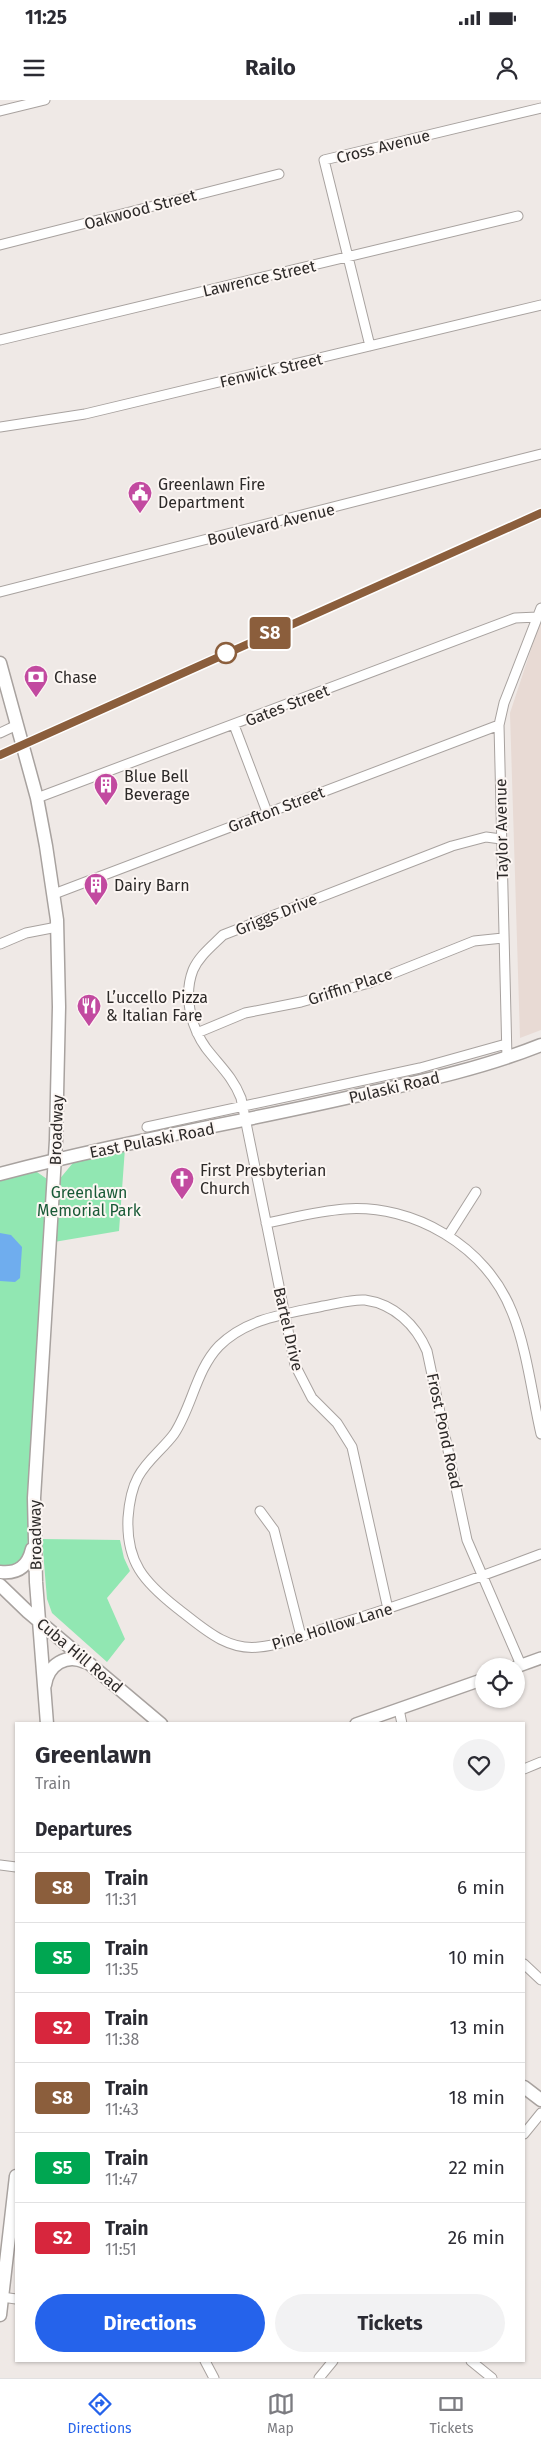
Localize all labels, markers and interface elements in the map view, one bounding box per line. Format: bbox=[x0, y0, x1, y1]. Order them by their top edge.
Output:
text: 11:25 bbox=[25, 6, 67, 29]
icon: menu bbox=[20, 54, 48, 82]
text: Railo bbox=[245, 54, 296, 81]
icon: person bbox=[493, 54, 521, 82]
street label: Cross Avenue bbox=[334, 126, 432, 167]
street label: Oakwood Street bbox=[82, 185, 198, 234]
street label: Lawrence Street bbox=[201, 256, 318, 301]
street label: Fenwick Street bbox=[218, 349, 325, 392]
place label: Greenlawn Fire Department bbox=[158, 475, 265, 512]
public building icon: Greenlawn Fire Department bbox=[127, 480, 153, 514]
street label: Boulevard Avenue bbox=[205, 499, 337, 549]
line badge: S8 bbox=[248, 617, 292, 649]
text: S8 bbox=[260, 622, 280, 644]
unlabelled marker bbox=[215, 642, 237, 664]
bank icon: Chase bbox=[23, 664, 49, 698]
place label: Chase bbox=[54, 668, 97, 687]
street label: Gates Street bbox=[243, 681, 332, 730]
place label: Blue Bell Beverage bbox=[124, 767, 190, 804]
building icon: Blue Bell Beverage bbox=[93, 772, 119, 806]
street label: Taylor Avenue bbox=[491, 778, 512, 880]
street label: Grafton Street bbox=[225, 782, 327, 837]
building icon: Dairy Barn bbox=[83, 872, 109, 906]
place label: Dairy Barn bbox=[114, 876, 190, 895]
street label: Griggs Drive bbox=[233, 889, 320, 939]
street label: Griffin Place bbox=[306, 964, 395, 1009]
place label: L’uccello Pizza & Italian Fare bbox=[106, 988, 208, 1025]
restaurant icon: L’uccello Pizza & Italian Fare bbox=[76, 993, 102, 1027]
street label: Pulaski Road bbox=[347, 1068, 441, 1107]
street label: Broadway bbox=[46, 1094, 67, 1166]
street label: East Pulaski Road bbox=[88, 1119, 216, 1162]
place label: First Presbyterian Church bbox=[200, 1161, 326, 1198]
church icon: First Presbyterian Church bbox=[169, 1166, 195, 1200]
park label: Greenlawn Memorial Park bbox=[37, 1183, 142, 1220]
street label: Bartel Drive bbox=[270, 1285, 307, 1373]
street label: Frost Pond Road bbox=[423, 1371, 466, 1491]
street label: Broadway bbox=[25, 1499, 46, 1570]
street label: Pine Hollow Lane bbox=[269, 1599, 395, 1654]
street label: Cuba Hill Road bbox=[33, 1614, 126, 1697]
map controls bbox=[475, 1658, 525, 1708]
button: locate bbox=[475, 1658, 525, 1708]
button: heart bbox=[453, 1739, 505, 1791]
text: Greenlawn bbox=[35, 1741, 152, 1769]
text: Train bbox=[35, 1774, 71, 1793]
text: Departures bbox=[35, 1818, 132, 1841]
text: Train bbox=[105, 1867, 148, 1890]
text: 6 min bbox=[457, 1876, 505, 1899]
text: S8 bbox=[52, 1877, 73, 1899]
text: 11:31 bbox=[105, 1890, 137, 1909]
text: Train bbox=[105, 1937, 148, 1960]
text: 10 min bbox=[448, 1946, 505, 1969]
text: S5 bbox=[53, 1947, 72, 1969]
text: 11:35 bbox=[105, 1960, 139, 1979]
text: Train bbox=[105, 2007, 148, 2030]
text: 13 min bbox=[449, 2016, 505, 2039]
text: S2 bbox=[53, 2017, 72, 2039]
text: 11:38 bbox=[105, 2030, 139, 2049]
text: Train bbox=[105, 2077, 148, 2100]
text: 18 min bbox=[448, 2086, 505, 2109]
text: S8 bbox=[52, 2087, 73, 2109]
text: 11:43 bbox=[105, 2100, 139, 2119]
text: Train bbox=[105, 2147, 148, 2170]
text: 22 min bbox=[448, 2156, 505, 2179]
text: S5 bbox=[53, 2157, 72, 2179]
text: 11:47 bbox=[105, 2170, 138, 2189]
text: Train bbox=[105, 2217, 148, 2240]
text: 26 min bbox=[448, 2226, 505, 2249]
text: S2 bbox=[53, 2227, 72, 2249]
text: 11:51 bbox=[105, 2240, 137, 2259]
button: Directions bbox=[35, 2294, 265, 2352]
button: Tickets bbox=[275, 2294, 505, 2352]
tab: Directions bbox=[67, 2390, 132, 2437]
tab: Map bbox=[267, 2390, 295, 2437]
tab: Tickets bbox=[429, 2390, 474, 2437]

